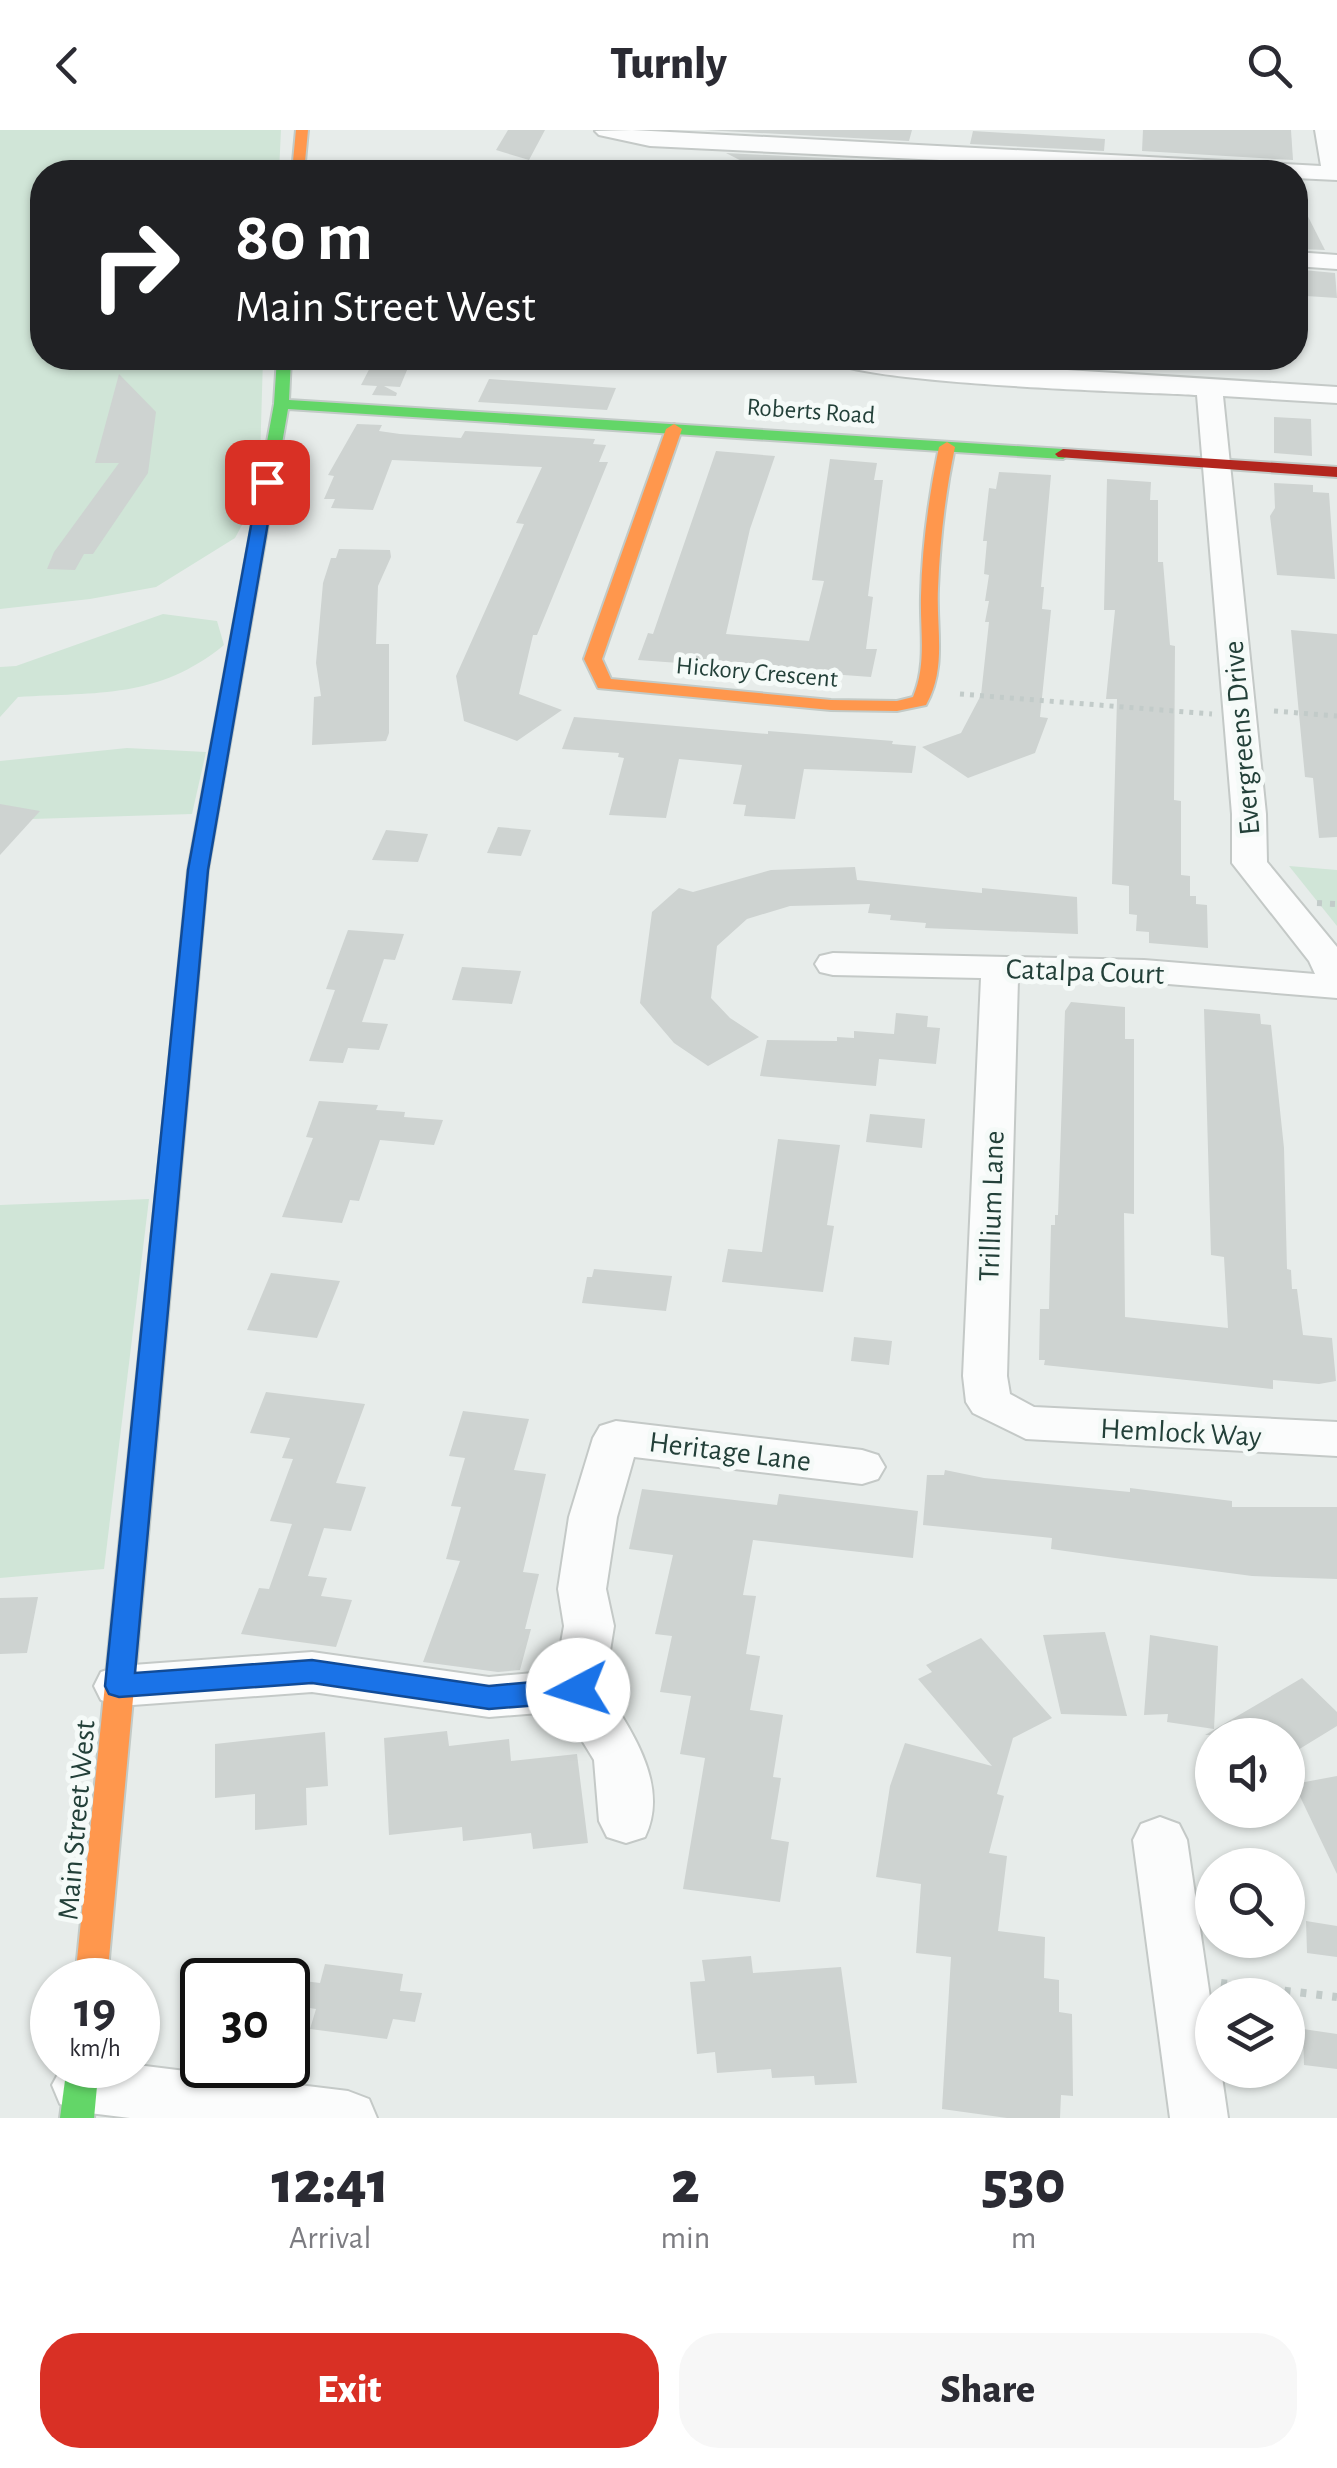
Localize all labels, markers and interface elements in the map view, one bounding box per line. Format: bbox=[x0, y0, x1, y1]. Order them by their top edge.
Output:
icon: back bbox=[40, 38, 95, 93]
icon: search bbox=[1242, 38, 1297, 93]
text: Turnly bbox=[610, 42, 727, 87]
icon: right bbox=[70, 200, 200, 330]
text: 80 m bbox=[235, 203, 373, 273]
text: Main Street West bbox=[235, 285, 536, 330]
street label: Roberts Road bbox=[746, 395, 876, 428]
pin bbox=[225, 440, 310, 525]
icon: arrive bbox=[240, 455, 295, 510]
street label: Evergreens Drive bbox=[1219, 639, 1265, 836]
street label: Hickory Crescent bbox=[675, 653, 839, 692]
street label: Catalpa Court bbox=[1005, 954, 1165, 990]
street label: Trillium Lane bbox=[974, 1130, 1010, 1282]
street label: Hemlock Way bbox=[1100, 1414, 1263, 1452]
street label: Heritage Lane bbox=[647, 1427, 813, 1477]
position arrow bbox=[526, 1638, 630, 1742]
map controls bbox=[1195, 1718, 1305, 2088]
button: sound bbox=[1195, 1718, 1305, 1828]
street label: Main Street West bbox=[53, 1719, 101, 1921]
button: search bbox=[1195, 1848, 1305, 1958]
speed limit sign: 30 bbox=[180, 1958, 310, 2088]
button: layers bbox=[1195, 1978, 1305, 2088]
text: 19 bbox=[74, 1986, 116, 2036]
text: km/h bbox=[69, 2036, 121, 2061]
text: 12:41 bbox=[271, 2154, 389, 2214]
text: 2 bbox=[671, 2154, 700, 2214]
text: 530 bbox=[982, 2154, 1066, 2214]
text: Arrival bbox=[289, 2222, 371, 2254]
text: min bbox=[660, 2222, 710, 2254]
text: m bbox=[1011, 2222, 1036, 2254]
button: Exit bbox=[40, 2333, 659, 2448]
button: Share bbox=[679, 2333, 1297, 2448]

